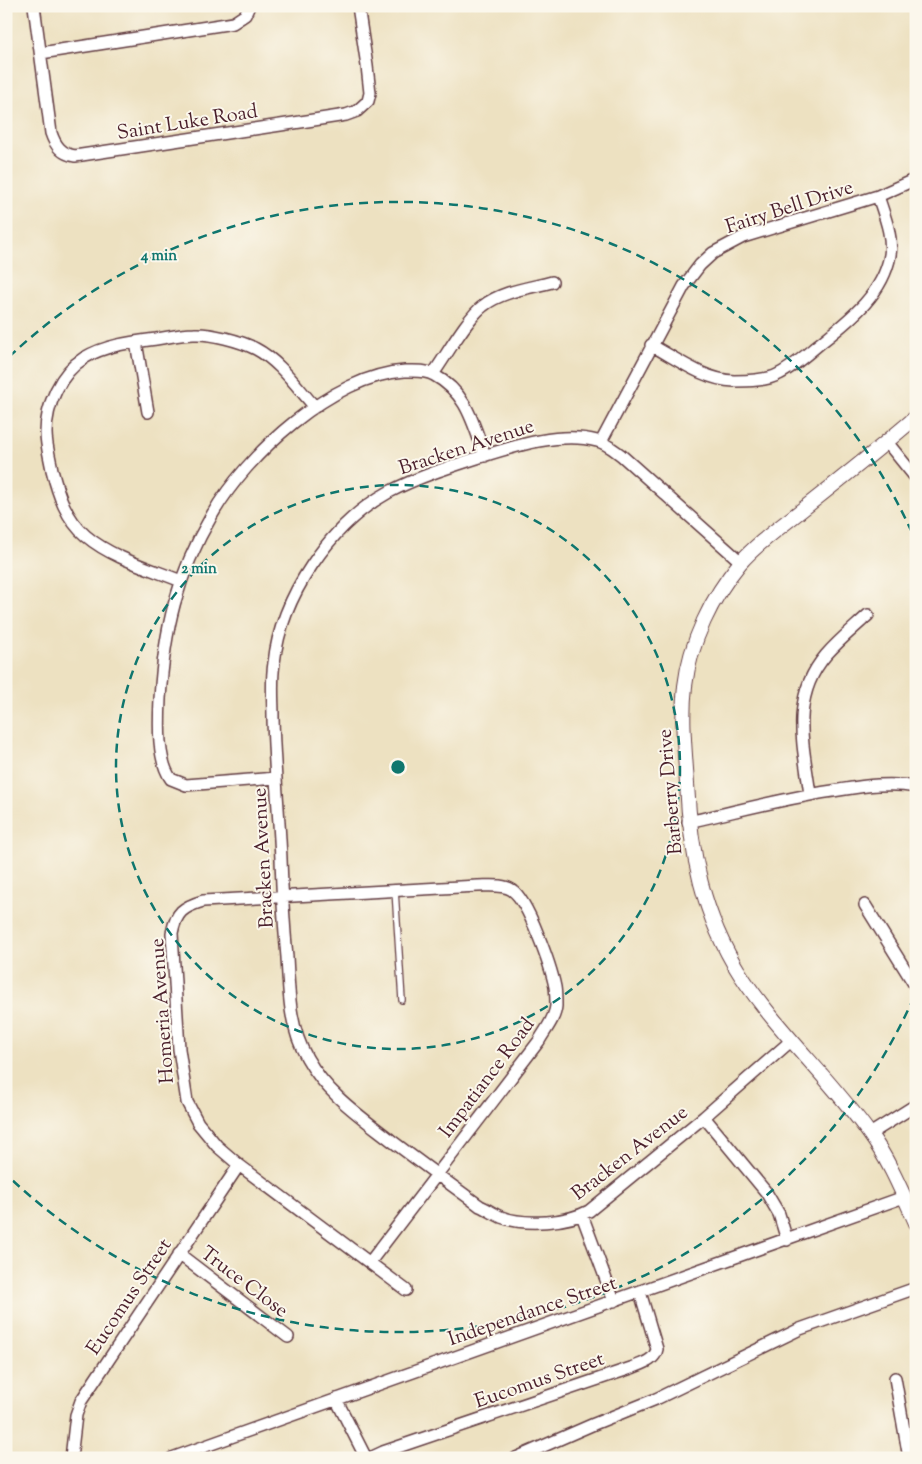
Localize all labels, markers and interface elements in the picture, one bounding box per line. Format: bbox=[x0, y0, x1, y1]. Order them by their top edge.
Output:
street label: Saint Luke Road bbox=[115, 98, 260, 149]
street label: Fairy Bell Drive bbox=[722, 174, 857, 243]
text: 4 min bbox=[140, 246, 177, 267]
street label: Bracken Avenue bbox=[395, 413, 538, 484]
text: 2 min bbox=[181, 559, 217, 580]
street label: Barberry Drive bbox=[652, 728, 691, 856]
centre of rings bbox=[389, 758, 407, 776]
street label: Bracken Avenue bbox=[246, 787, 283, 929]
street label: Homeria Avenue bbox=[144, 937, 183, 1085]
street label: Impatiance Road bbox=[433, 1012, 543, 1145]
street label: Bracken Avenue bbox=[566, 1099, 695, 1209]
street label: Eucomus Street bbox=[80, 1233, 180, 1362]
street label: Truce Close bbox=[193, 1240, 294, 1326]
street label: Independance Street bbox=[444, 1270, 621, 1355]
street label: Eucomus Street bbox=[471, 1346, 609, 1417]

